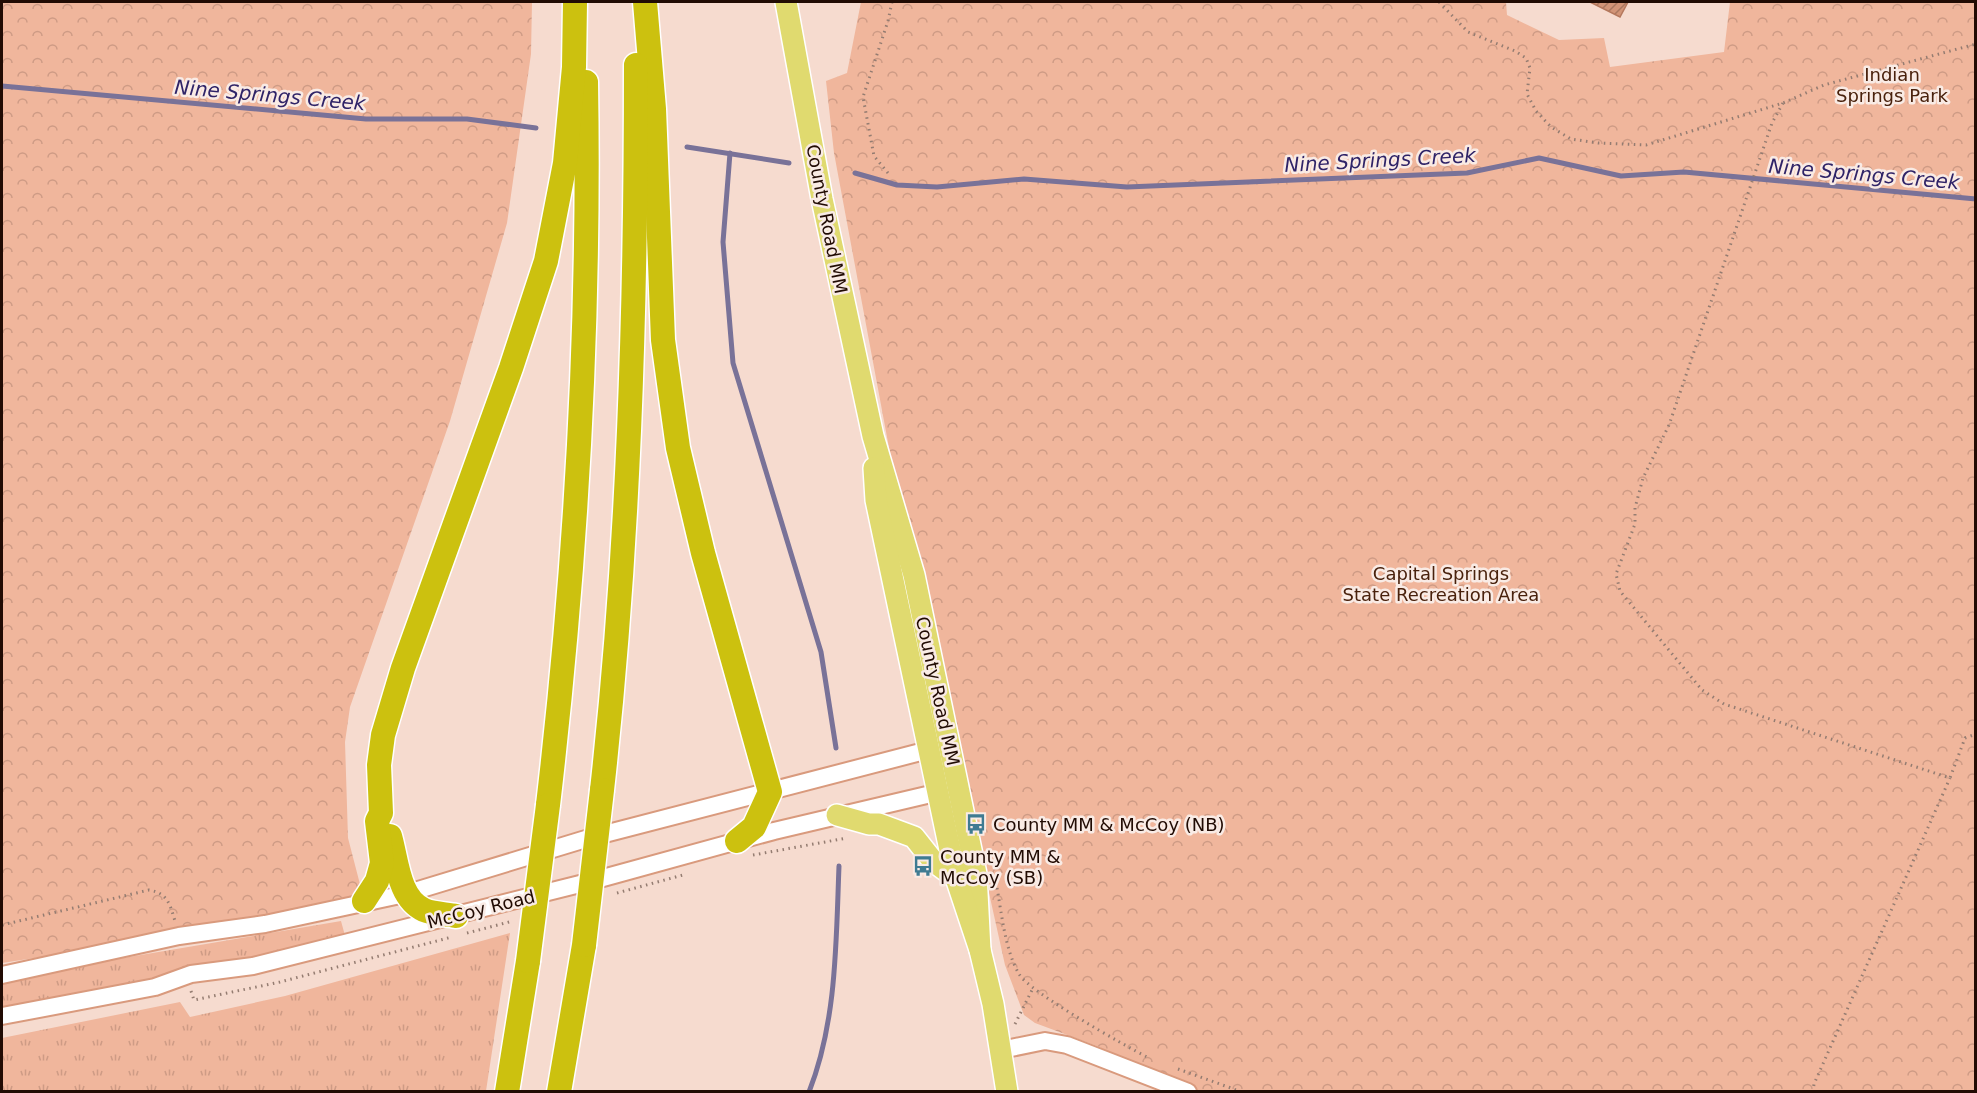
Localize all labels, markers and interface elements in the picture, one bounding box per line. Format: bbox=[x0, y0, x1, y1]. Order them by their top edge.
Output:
park label: Indian Springs Park bbox=[1836, 64, 1949, 106]
water label: Nine Springs Creek bbox=[174, 75, 368, 115]
street label: County Road MM bbox=[802, 143, 852, 295]
water label: Nine Springs Creek bbox=[1284, 143, 1478, 177]
water label: Nine Springs Creek bbox=[1768, 154, 1962, 194]
park label: Capital Springs State Recreation Area bbox=[1343, 563, 1539, 605]
street label: County Road MM bbox=[912, 615, 964, 767]
bus stop icon: County MM & McCoy (NB) bbox=[964, 812, 988, 836]
place label: County MM & McCoy (NB) bbox=[993, 814, 1225, 835]
place label: County MM & McCoy (SB) bbox=[940, 846, 1061, 888]
bus stop icon: County MM & McCoy (SB) bbox=[911, 854, 935, 878]
street label: McCoy Road bbox=[425, 885, 537, 933]

